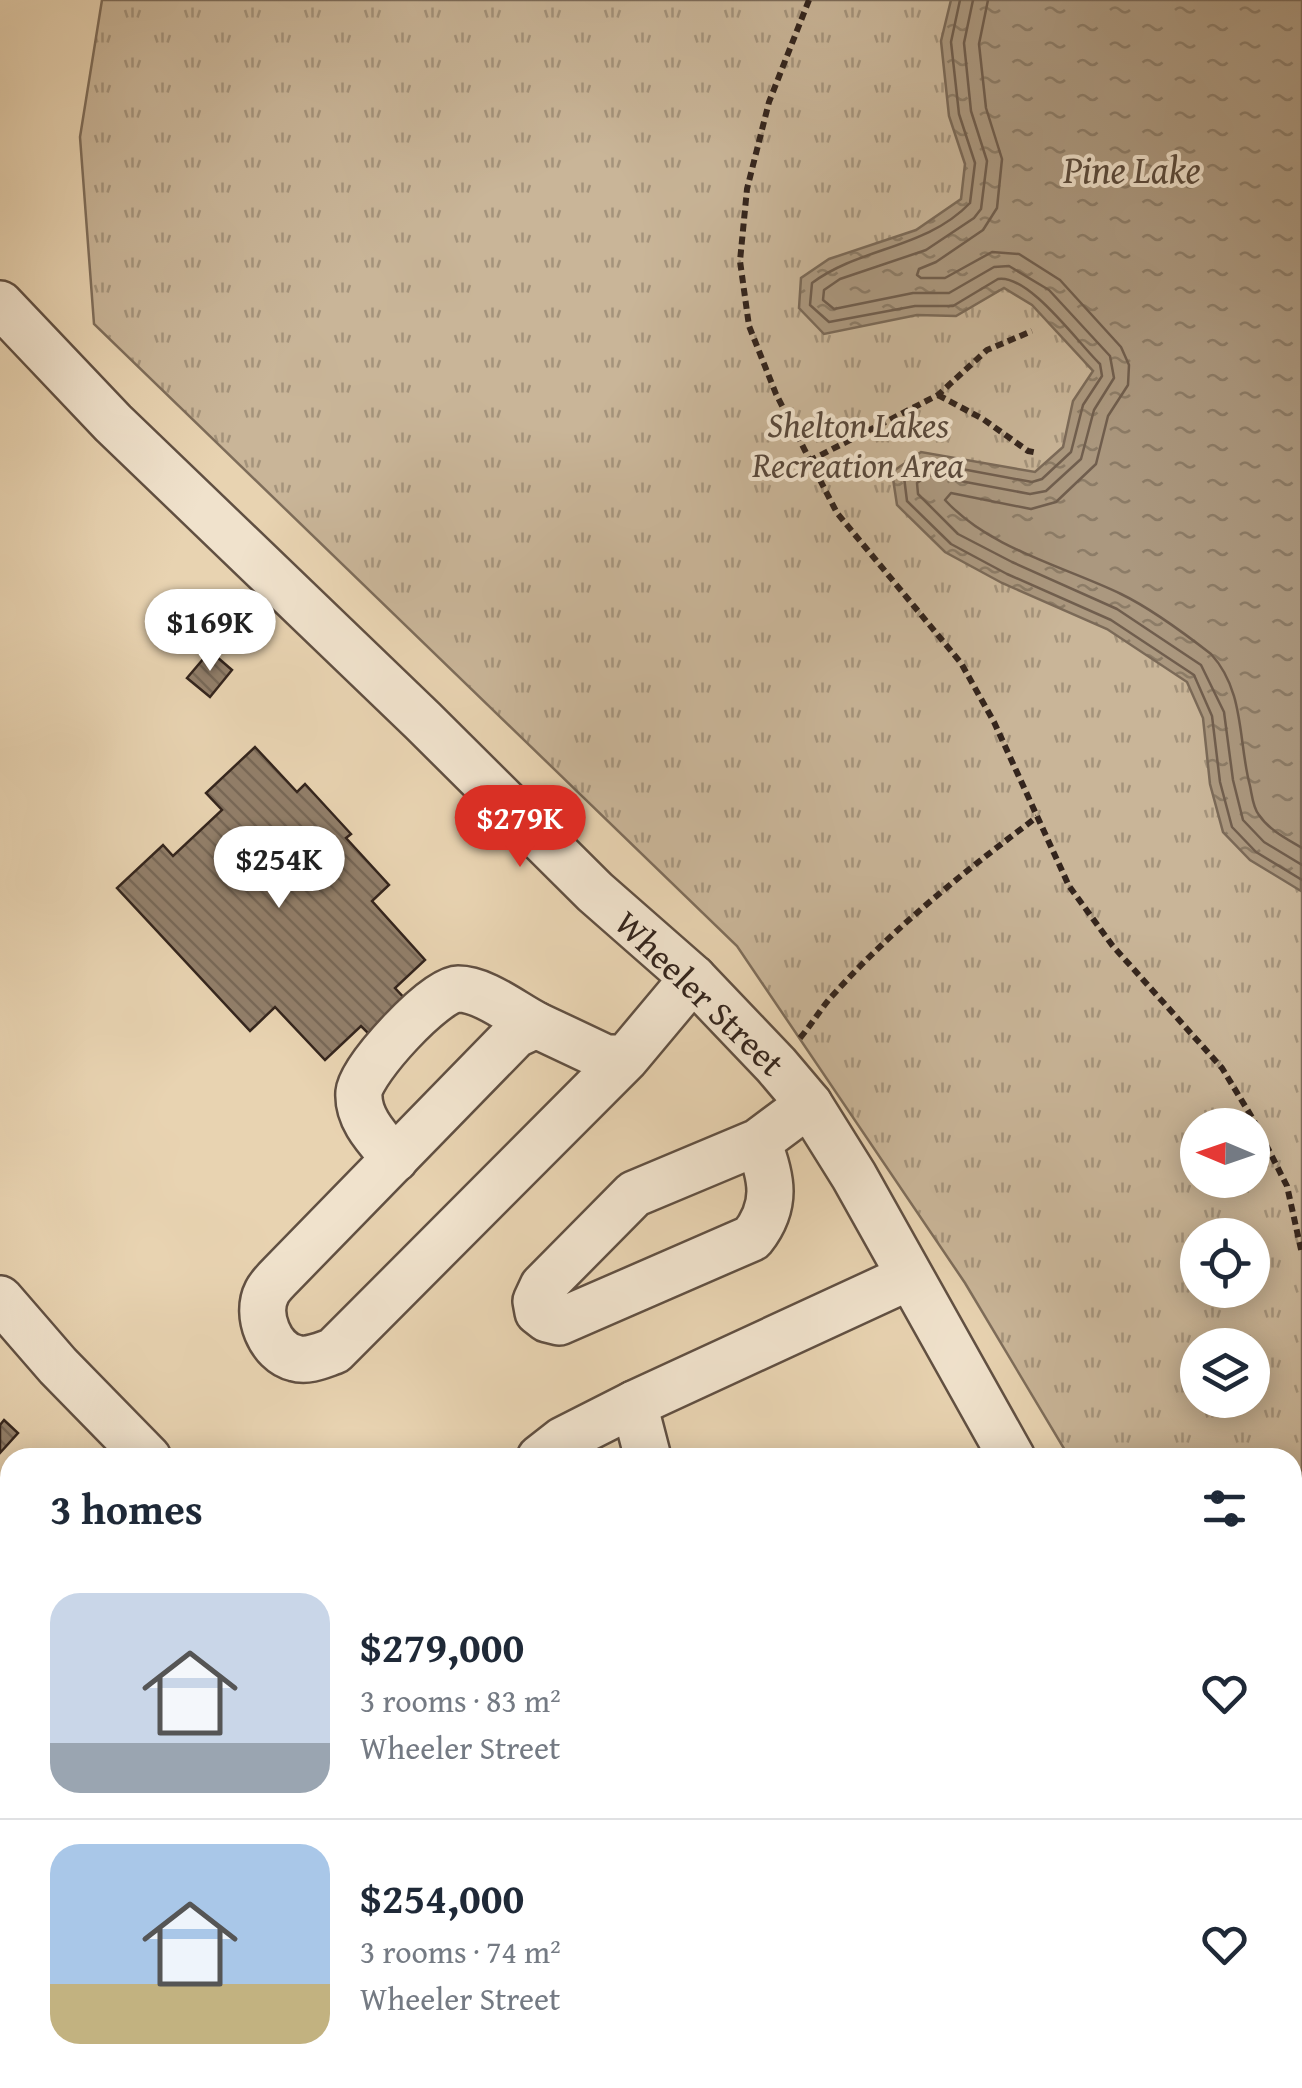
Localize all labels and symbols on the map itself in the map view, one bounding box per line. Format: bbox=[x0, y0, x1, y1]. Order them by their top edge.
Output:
water label: Pine Lake bbox=[1062, 141, 1201, 197]
park label: Shelton Lakes Recreation Area bbox=[751, 399, 964, 490]
pin: $169K bbox=[140, 589, 280, 674]
pin: $279K bbox=[450, 785, 590, 870]
pin: $254K bbox=[209, 826, 349, 911]
street label: Wheeler Street bbox=[603, 899, 797, 1087]
north arrow bbox=[1180, 1108, 1270, 1198]

